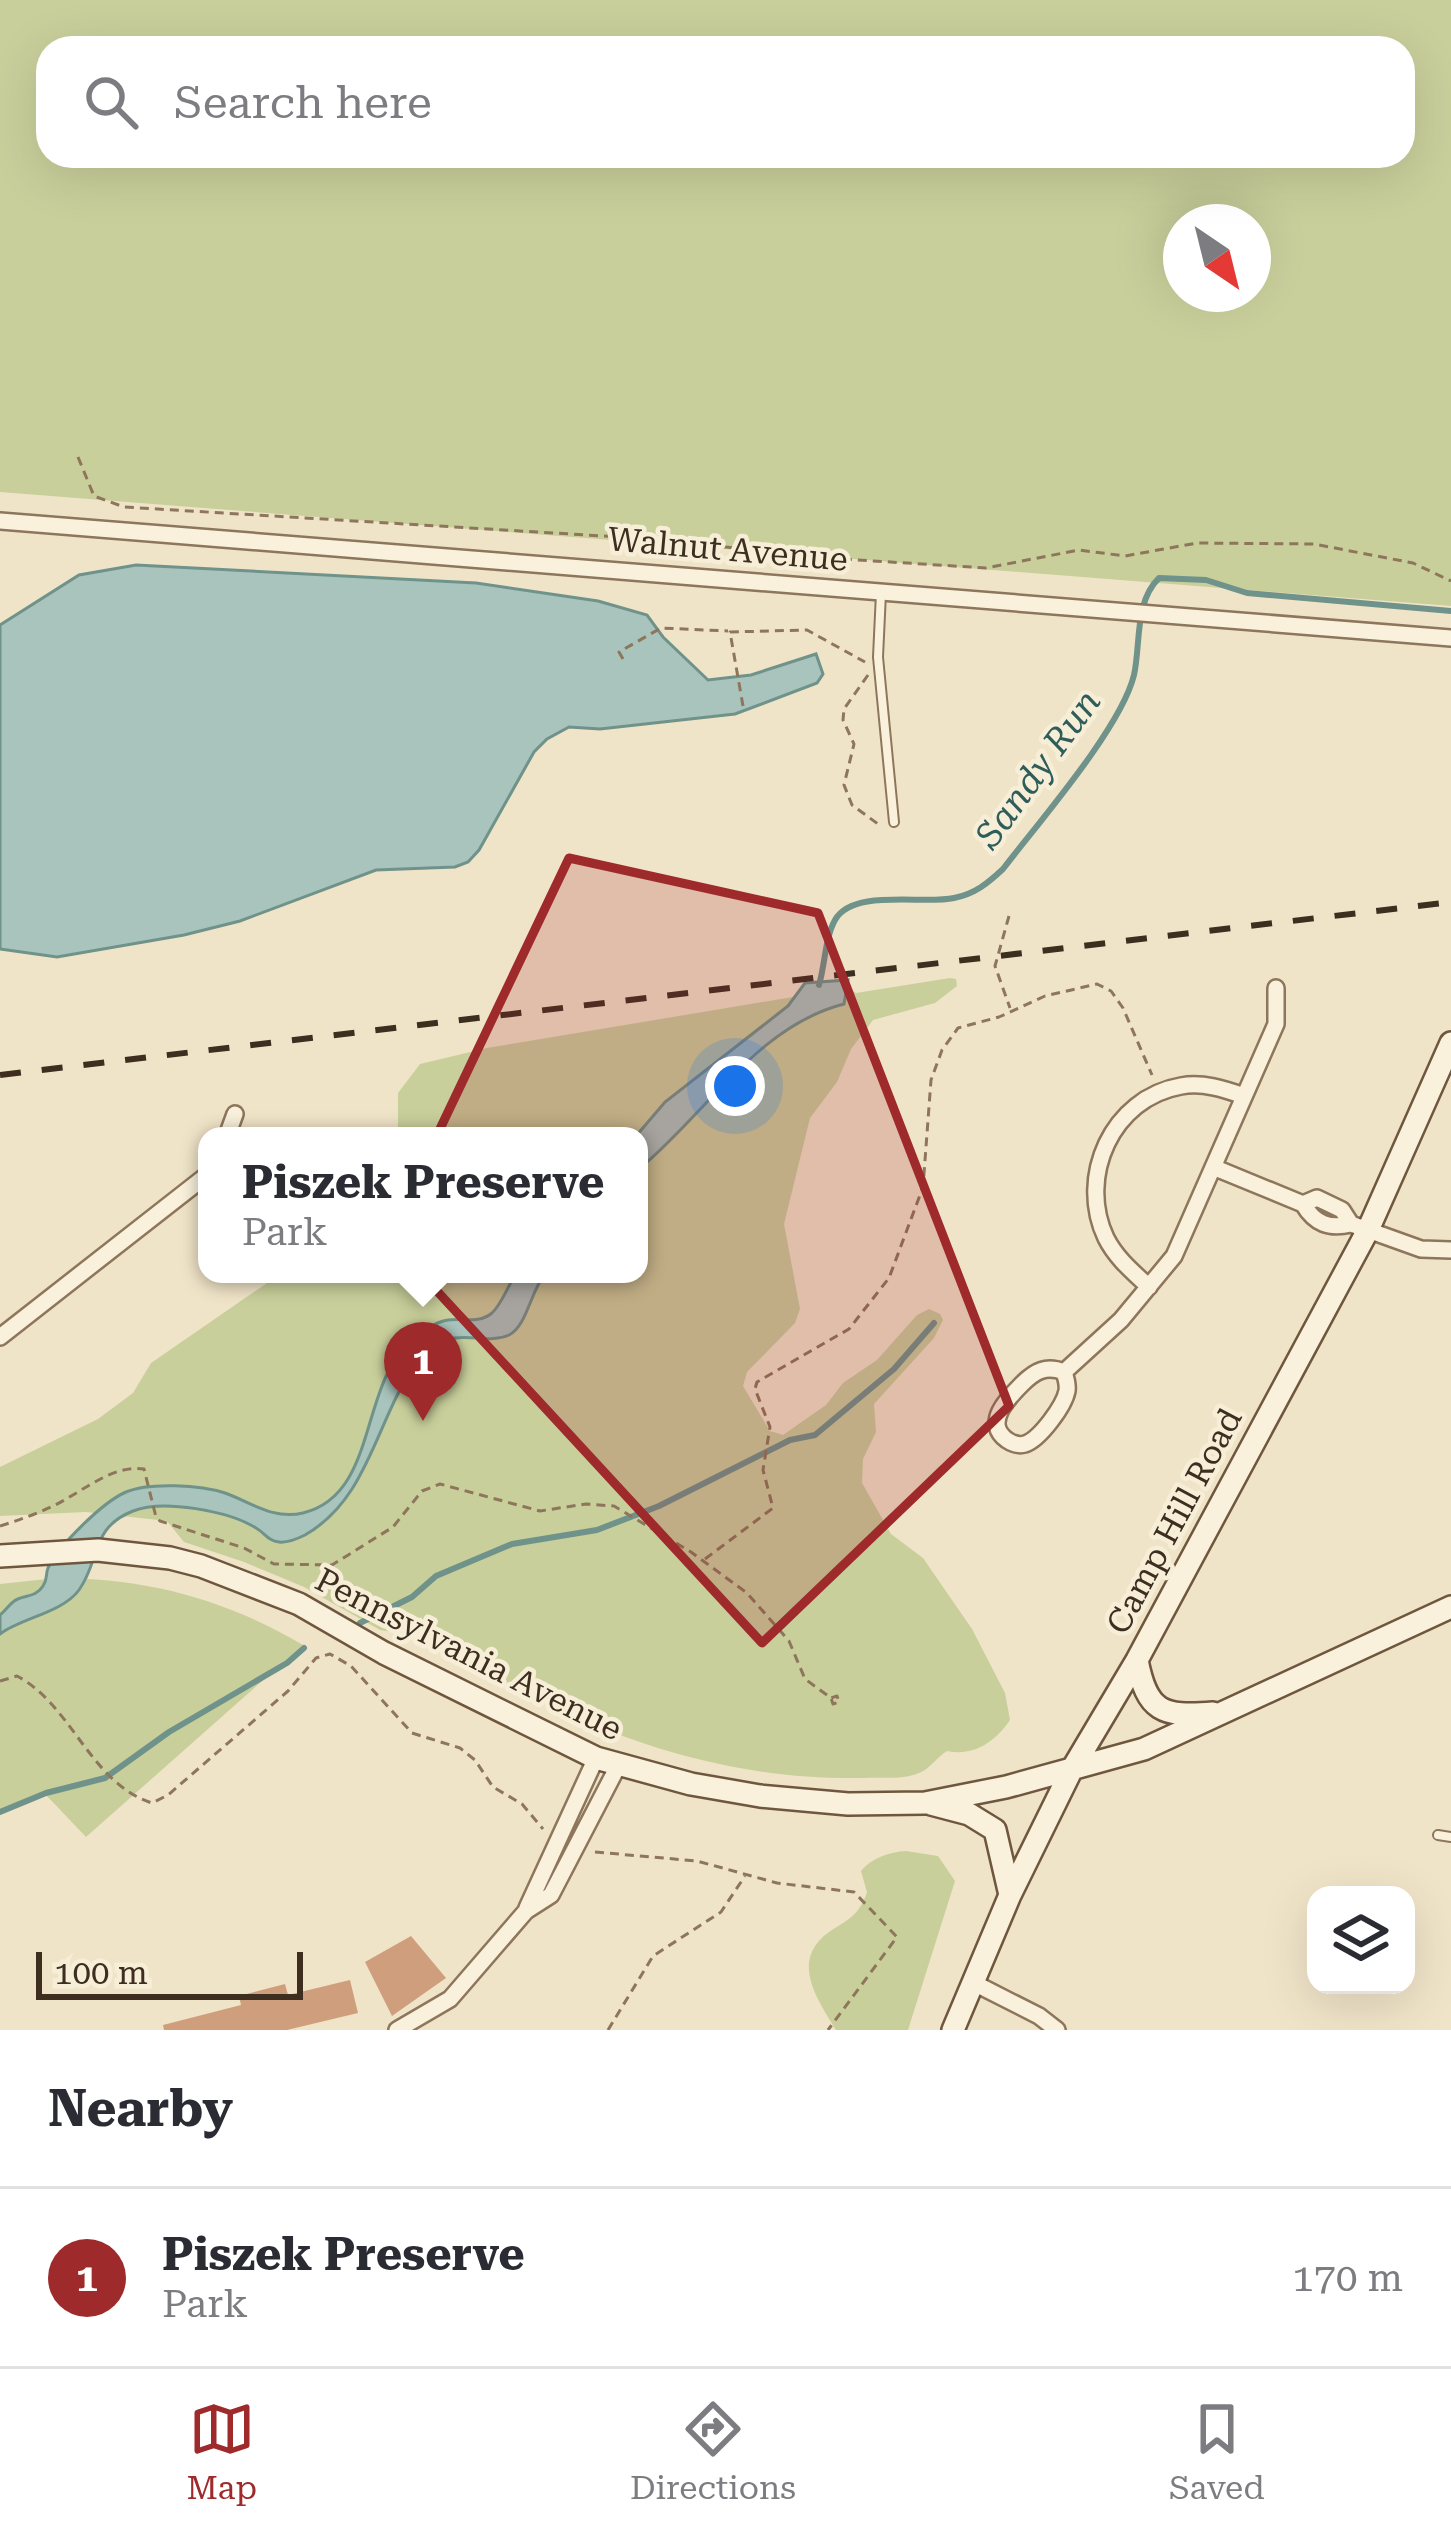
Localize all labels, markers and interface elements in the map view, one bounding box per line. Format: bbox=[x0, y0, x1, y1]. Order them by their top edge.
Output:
search box bbox=[36, 36, 1415, 168]
icon: search bbox=[78, 69, 144, 135]
text: Search here bbox=[174, 76, 432, 129]
north arrow bbox=[1163, 204, 1271, 312]
street label: Walnut Avenue bbox=[606, 519, 850, 579]
water label: Sandy Run bbox=[966, 682, 1109, 857]
your location bbox=[705, 1056, 765, 1116]
popup bbox=[198, 1127, 648, 1283]
text: Piszek Preserve bbox=[242, 1156, 604, 1209]
text: Park bbox=[242, 1209, 328, 1255]
pin: 1 bbox=[384, 1322, 462, 1421]
street label: Camp Hill Road bbox=[1098, 1402, 1250, 1640]
street label: Pennsylvania Avenue bbox=[309, 1560, 629, 1748]
map controls bbox=[1307, 1886, 1415, 1994]
button: layers bbox=[1307, 1886, 1415, 1994]
scale bar bbox=[36, 1946, 303, 1999]
text: 100 m bbox=[54, 1953, 148, 1992]
text: Nearby bbox=[48, 2079, 233, 2138]
text: Piszek Preserve bbox=[162, 2228, 525, 2281]
text: 1 bbox=[76, 2255, 98, 2301]
text: 170 m bbox=[1292, 2255, 1403, 2301]
text: Park bbox=[162, 2281, 248, 2327]
tab: Map bbox=[186, 2396, 257, 2507]
tab: Directions bbox=[630, 2396, 796, 2507]
tab: Saved bbox=[1169, 2396, 1265, 2507]

